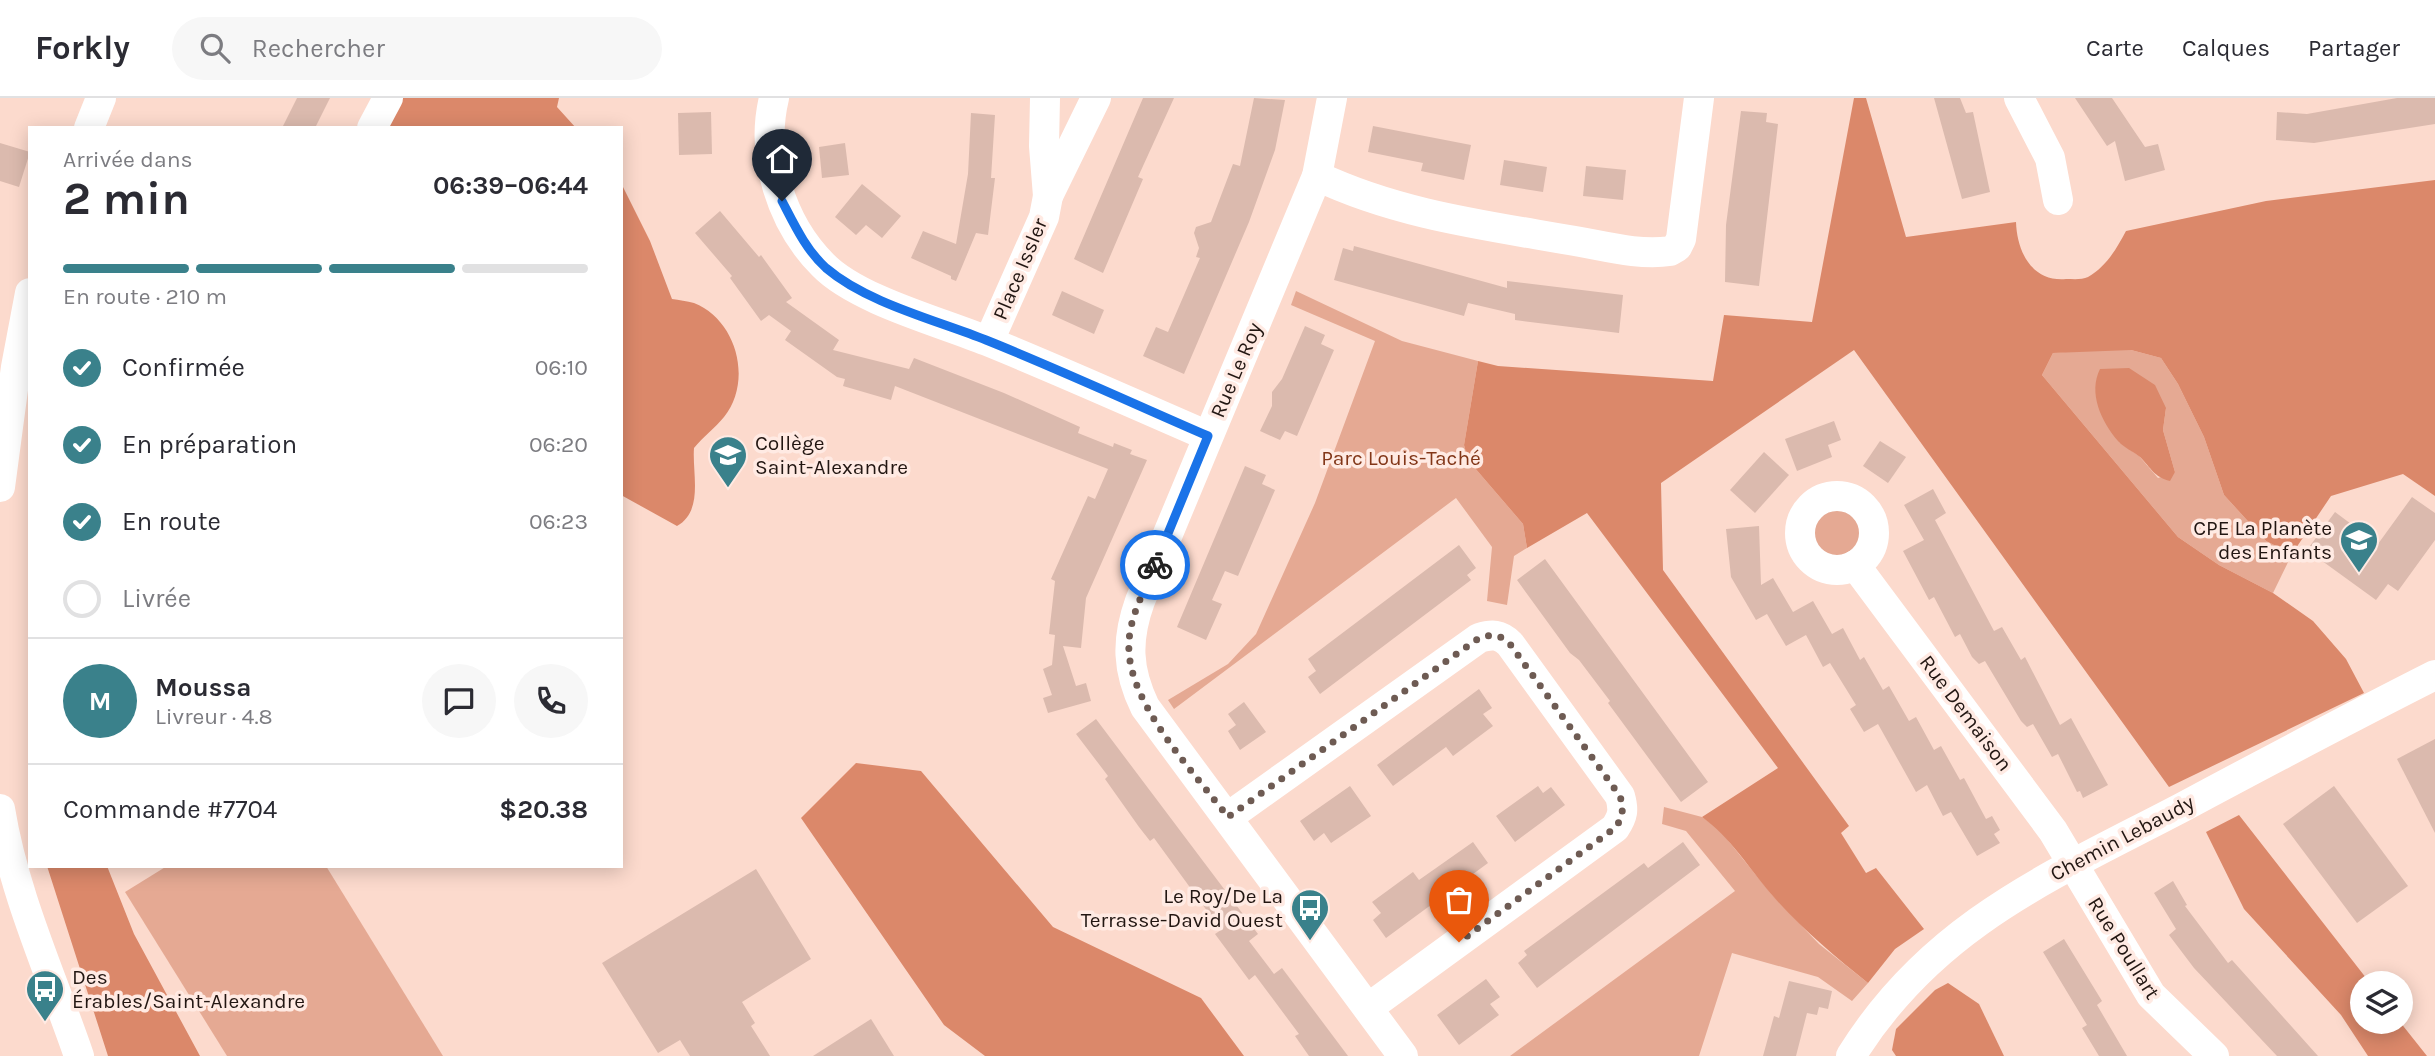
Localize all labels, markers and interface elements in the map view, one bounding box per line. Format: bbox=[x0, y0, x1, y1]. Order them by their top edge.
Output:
search box bbox=[172, 17, 662, 80]
text: Forkly bbox=[35, 29, 130, 67]
icon: search bbox=[196, 29, 234, 67]
text: Rechercher bbox=[252, 33, 385, 64]
text: Carte bbox=[2086, 34, 2144, 62]
text: Calques bbox=[2182, 34, 2270, 62]
text: Partager bbox=[2308, 34, 2400, 62]
pin bbox=[752, 129, 812, 201]
icon: home bbox=[763, 140, 801, 178]
text: Arrivée dans bbox=[63, 146, 193, 173]
text: 06:39–06:44 bbox=[433, 170, 588, 201]
text: 2 min bbox=[63, 172, 190, 226]
street label: Place Issler bbox=[988, 214, 1052, 323]
text: En route · 210 m bbox=[63, 283, 227, 310]
street label: Rue Le Roy bbox=[1205, 319, 1267, 421]
icon: check bbox=[63, 349, 101, 387]
text: Confirmée bbox=[122, 352, 245, 383]
text: 06:10 bbox=[535, 354, 588, 381]
icon: check bbox=[63, 426, 101, 464]
text: En préparation bbox=[122, 429, 297, 460]
text: 06:20 bbox=[529, 431, 588, 458]
place label: Collège Saint-Alexandre bbox=[755, 431, 908, 479]
school or university icon: Collège Saint-Alexandre bbox=[707, 434, 749, 489]
park label: Parc Louis-Taché bbox=[1321, 446, 1481, 470]
icon: check bbox=[63, 503, 101, 541]
text: En route bbox=[122, 506, 221, 537]
text: 06:23 bbox=[529, 508, 588, 535]
place label: CPE La Planète des Enfants bbox=[2193, 516, 2332, 564]
school or university icon: CPE La Planète des Enfants bbox=[2338, 519, 2380, 574]
courier bbox=[1120, 530, 1190, 600]
icon: bike bbox=[1136, 546, 1174, 584]
text: Livrée bbox=[122, 583, 191, 614]
street label: Rue Demaison bbox=[1915, 650, 2017, 776]
button: chat bbox=[422, 664, 496, 738]
button: phone bbox=[514, 664, 588, 738]
text: Moussa bbox=[155, 672, 251, 703]
text: M bbox=[89, 686, 111, 717]
text: Livreur · 4.8 bbox=[155, 703, 273, 730]
street label: Chemin Lebaudy bbox=[2046, 790, 2198, 886]
text: Commande #7704 bbox=[63, 794, 277, 825]
text: $20.38 bbox=[499, 794, 588, 825]
pin bbox=[1429, 870, 1489, 942]
icon: bag bbox=[1440, 881, 1478, 919]
place label: Le Roy/De La Terrasse-David Ouest bbox=[1081, 884, 1283, 932]
bus stop icon: Le Roy/De La Terrasse-David Ouest bbox=[1289, 887, 1331, 942]
street label: Rue Poullart bbox=[2083, 892, 2165, 1004]
place label: Des Érables/Saint-Alexandre bbox=[72, 965, 305, 1013]
bus stop icon: Des Érables/Saint-Alexandre bbox=[24, 968, 66, 1023]
map controls bbox=[2350, 971, 2413, 1034]
button: layers bbox=[2350, 971, 2413, 1034]

